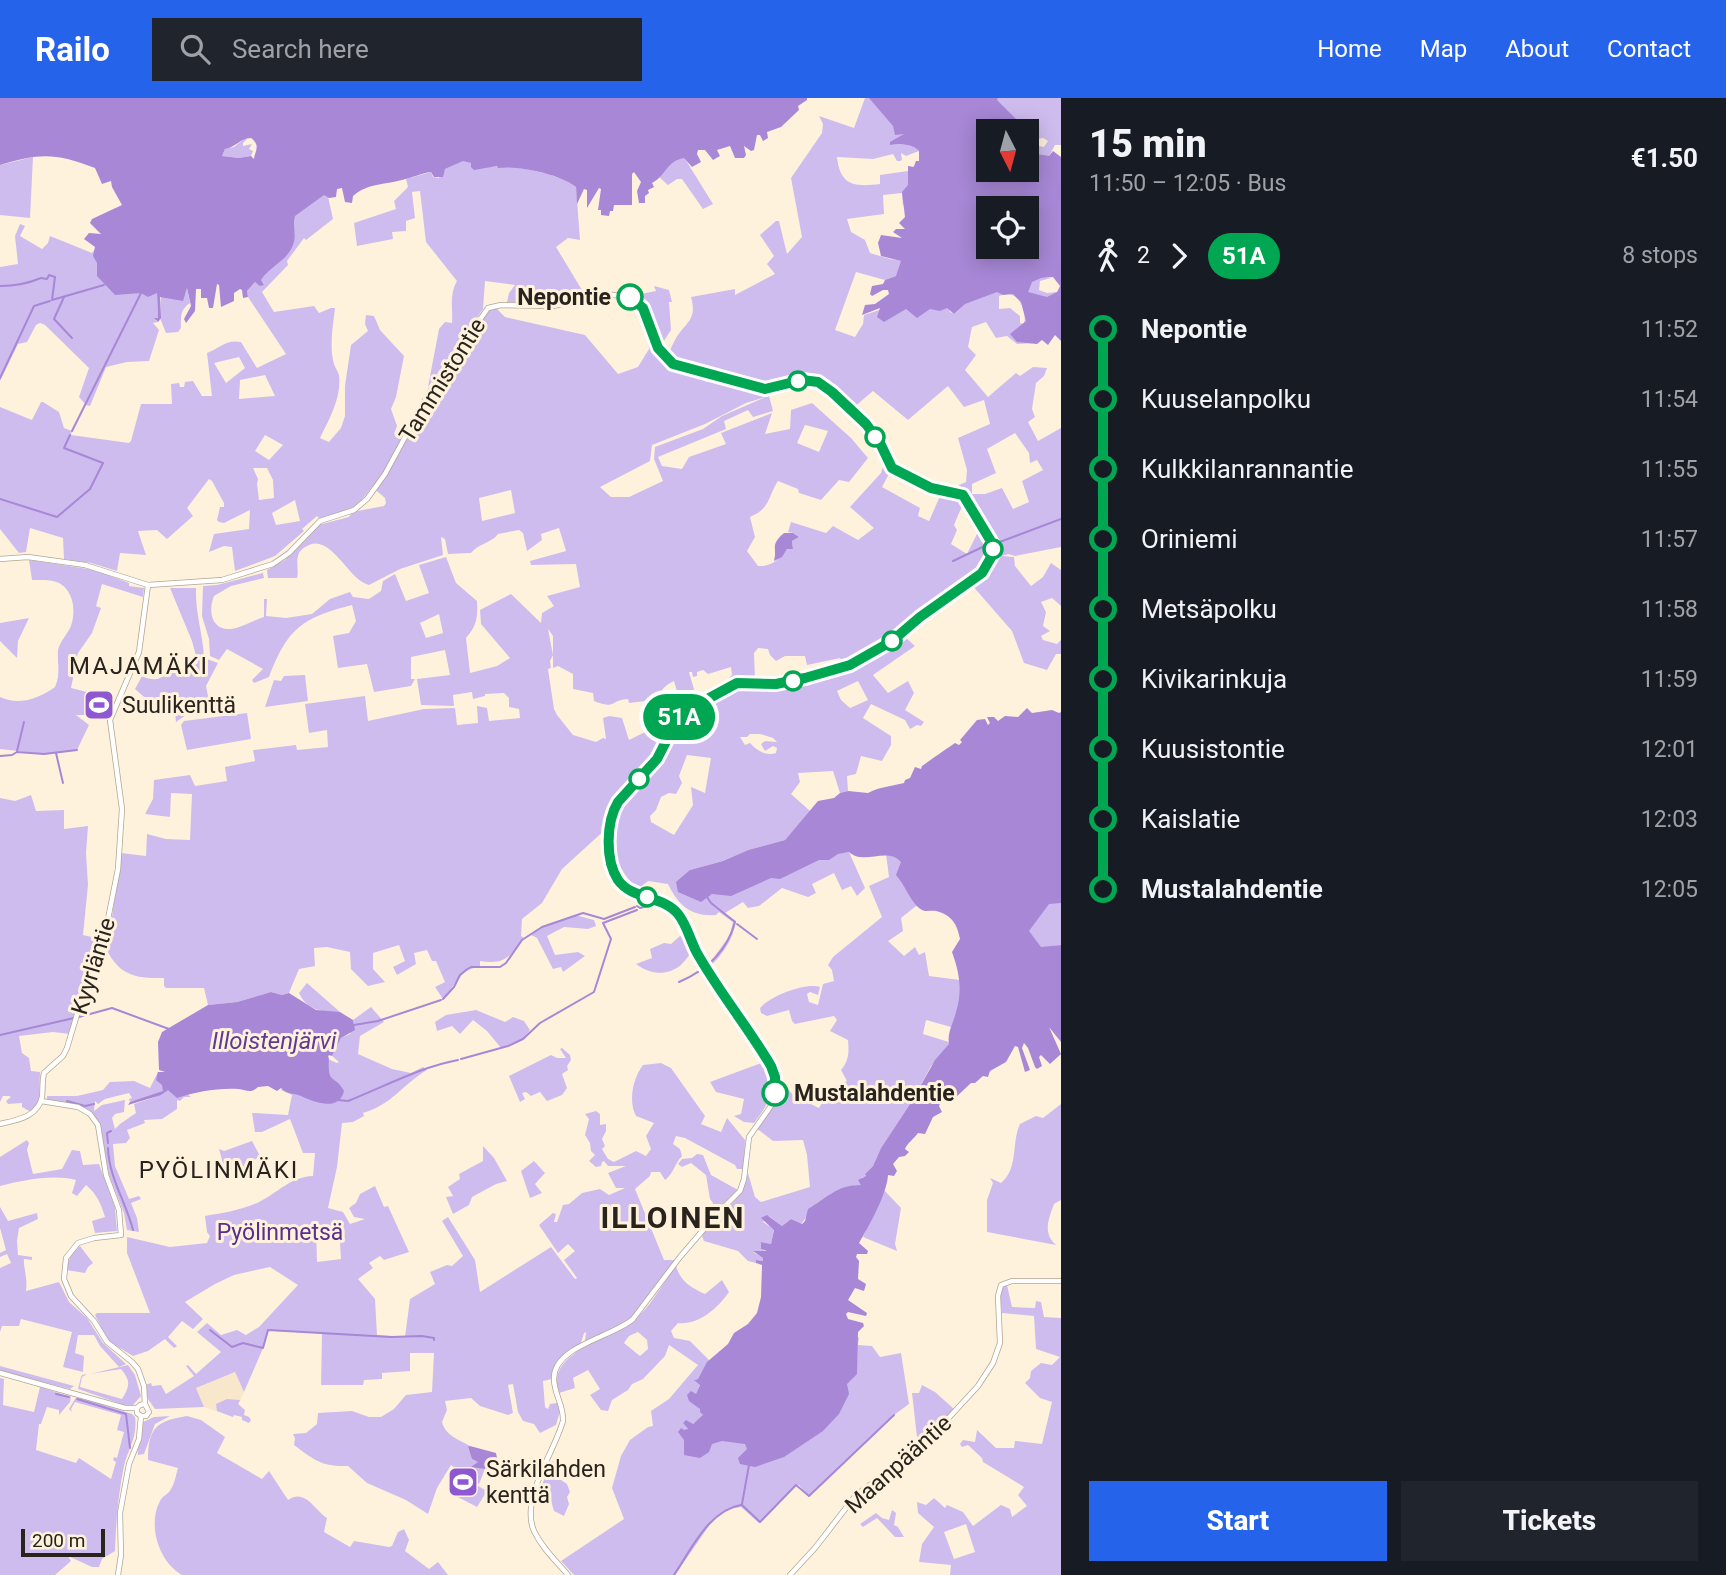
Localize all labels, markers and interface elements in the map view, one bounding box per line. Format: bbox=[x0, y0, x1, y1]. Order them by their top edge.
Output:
search box bbox=[152, 18, 642, 81]
text: Railo bbox=[35, 30, 110, 69]
icon: search bbox=[176, 30, 214, 68]
text: Search here bbox=[232, 34, 369, 64]
text: Home bbox=[1317, 35, 1382, 63]
text: Map bbox=[1420, 35, 1467, 63]
text: About bbox=[1505, 35, 1569, 63]
text: Contact bbox=[1607, 35, 1691, 63]
north arrow bbox=[976, 119, 1040, 182]
map controls bbox=[976, 119, 1039, 259]
text: 15 min bbox=[1089, 122, 1207, 166]
text: €1.50 bbox=[1631, 143, 1698, 173]
text: 11:50 – 12:05 · Bus bbox=[1089, 170, 1286, 197]
button: locate bbox=[976, 196, 1039, 259]
icon: walk bbox=[1089, 237, 1127, 275]
icon: forward bbox=[1160, 237, 1198, 275]
text: 2 bbox=[1137, 242, 1150, 269]
text: 51A bbox=[1222, 242, 1266, 270]
text: 8 stops bbox=[1622, 242, 1698, 269]
place label: Nepontie bbox=[517, 284, 611, 311]
marker: Nepontie bbox=[617, 284, 643, 310]
street label: Tammistontie bbox=[394, 313, 491, 447]
text: Nepontie bbox=[1141, 314, 1247, 344]
text: 11:52 bbox=[1641, 316, 1698, 343]
unlabelled marker bbox=[788, 371, 808, 391]
text: Kuuselanpolku bbox=[1141, 384, 1311, 414]
text: 11:54 bbox=[1641, 386, 1698, 413]
unlabelled marker bbox=[865, 427, 885, 447]
text: Kulkkilanrannantie bbox=[1141, 454, 1353, 484]
text: 11:55 bbox=[1641, 456, 1698, 483]
text: Oriniemi bbox=[1141, 524, 1238, 554]
text: 11:57 bbox=[1641, 526, 1698, 553]
unlabelled marker bbox=[983, 539, 1003, 559]
text: Metsäpolku bbox=[1141, 594, 1277, 624]
text: 11:58 bbox=[1641, 596, 1698, 623]
unlabelled marker bbox=[882, 631, 902, 651]
district label: MAJAMÄKI bbox=[69, 652, 209, 680]
text: Kivikarinkuja bbox=[1141, 664, 1287, 694]
text: 11:59 bbox=[1641, 666, 1698, 693]
unlabelled marker bbox=[783, 671, 803, 691]
sports icon: Suulikenttä bbox=[82, 688, 116, 722]
place label: Suulikenttä bbox=[122, 692, 236, 719]
line badge: 51A bbox=[639, 694, 719, 740]
text: 51A bbox=[657, 703, 701, 731]
text: Kuusistontie bbox=[1141, 734, 1285, 764]
text: 12:01 bbox=[1641, 736, 1698, 763]
unlabelled marker bbox=[629, 769, 649, 789]
text: Kaislatie bbox=[1141, 804, 1240, 834]
text: 12:03 bbox=[1641, 806, 1698, 833]
text: Mustalahdentie bbox=[1141, 874, 1323, 904]
text: 12:05 bbox=[1641, 876, 1698, 903]
unlabelled marker bbox=[637, 887, 657, 907]
street label: Kyyrläntie bbox=[66, 915, 121, 1018]
water label: Illoistenjärvi bbox=[212, 1027, 337, 1055]
marker: Mustalahdentie bbox=[762, 1080, 788, 1106]
place label: Mustalahdentie bbox=[794, 1080, 955, 1107]
district label: PYÖLINMÄKI bbox=[139, 1156, 299, 1184]
district label: ILLOINEN bbox=[601, 1200, 745, 1235]
park label: Pyölinmetsä bbox=[217, 1219, 343, 1246]
street label: Maanpääntie bbox=[840, 1410, 957, 1519]
place label: Särkilahden kenttä bbox=[486, 1456, 606, 1509]
sports icon: Särkilahden kenttä bbox=[446, 1465, 480, 1499]
button: Start bbox=[1089, 1481, 1387, 1561]
button: Tickets bbox=[1401, 1481, 1698, 1561]
scale bar bbox=[21, 1526, 105, 1558]
text: 200 m bbox=[32, 1529, 85, 1552]

